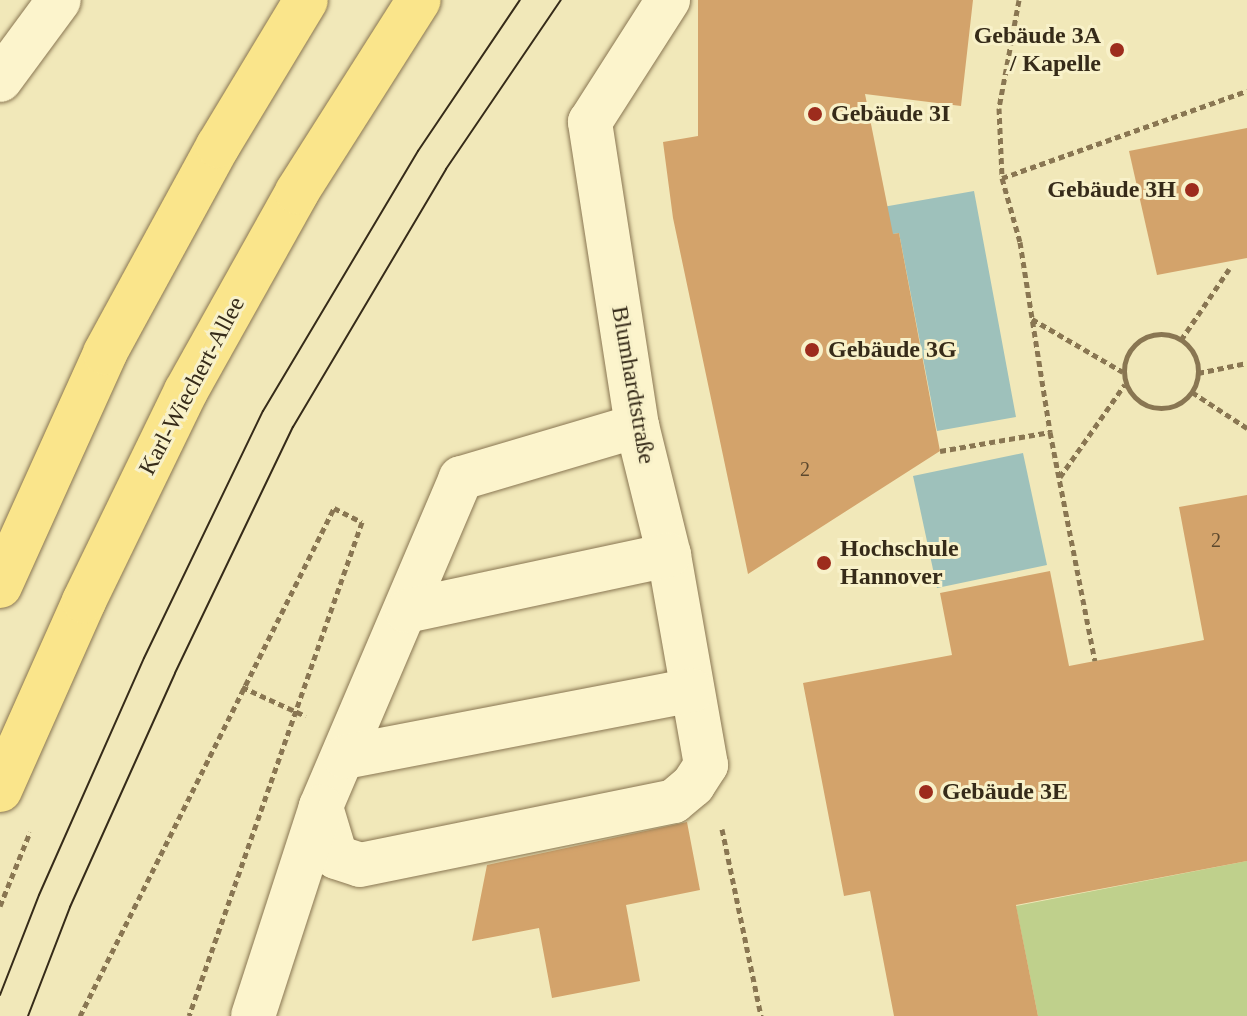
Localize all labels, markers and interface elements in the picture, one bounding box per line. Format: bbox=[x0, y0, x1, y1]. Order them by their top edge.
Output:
place label: Gebäude 3A / Kapelle bbox=[974, 22, 1101, 78]
marker: Gebäude 3A / Kapelle bbox=[1108, 41, 1126, 59]
place label: Gebäude 3I bbox=[831, 100, 950, 128]
marker: Gebäude 3I bbox=[806, 105, 824, 123]
place label: Gebäude 3H bbox=[1047, 176, 1176, 204]
marker: Gebäude 3H bbox=[1183, 181, 1201, 199]
street label: Karl-Wiechert-Allee bbox=[133, 292, 251, 480]
street label: Blumhardtstraße bbox=[605, 304, 661, 466]
place label: Gebäude 3G bbox=[828, 336, 957, 364]
marker: Gebäude 3G bbox=[803, 341, 821, 359]
house number: 2 bbox=[800, 457, 810, 481]
house number: 2 bbox=[1211, 528, 1221, 552]
place label: Hochschule Hannover bbox=[840, 535, 959, 591]
marker: Hochschule Hannover bbox=[815, 554, 833, 572]
place label: Gebäude 3E bbox=[942, 778, 1068, 806]
marker: Gebäude 3E bbox=[917, 783, 935, 801]

